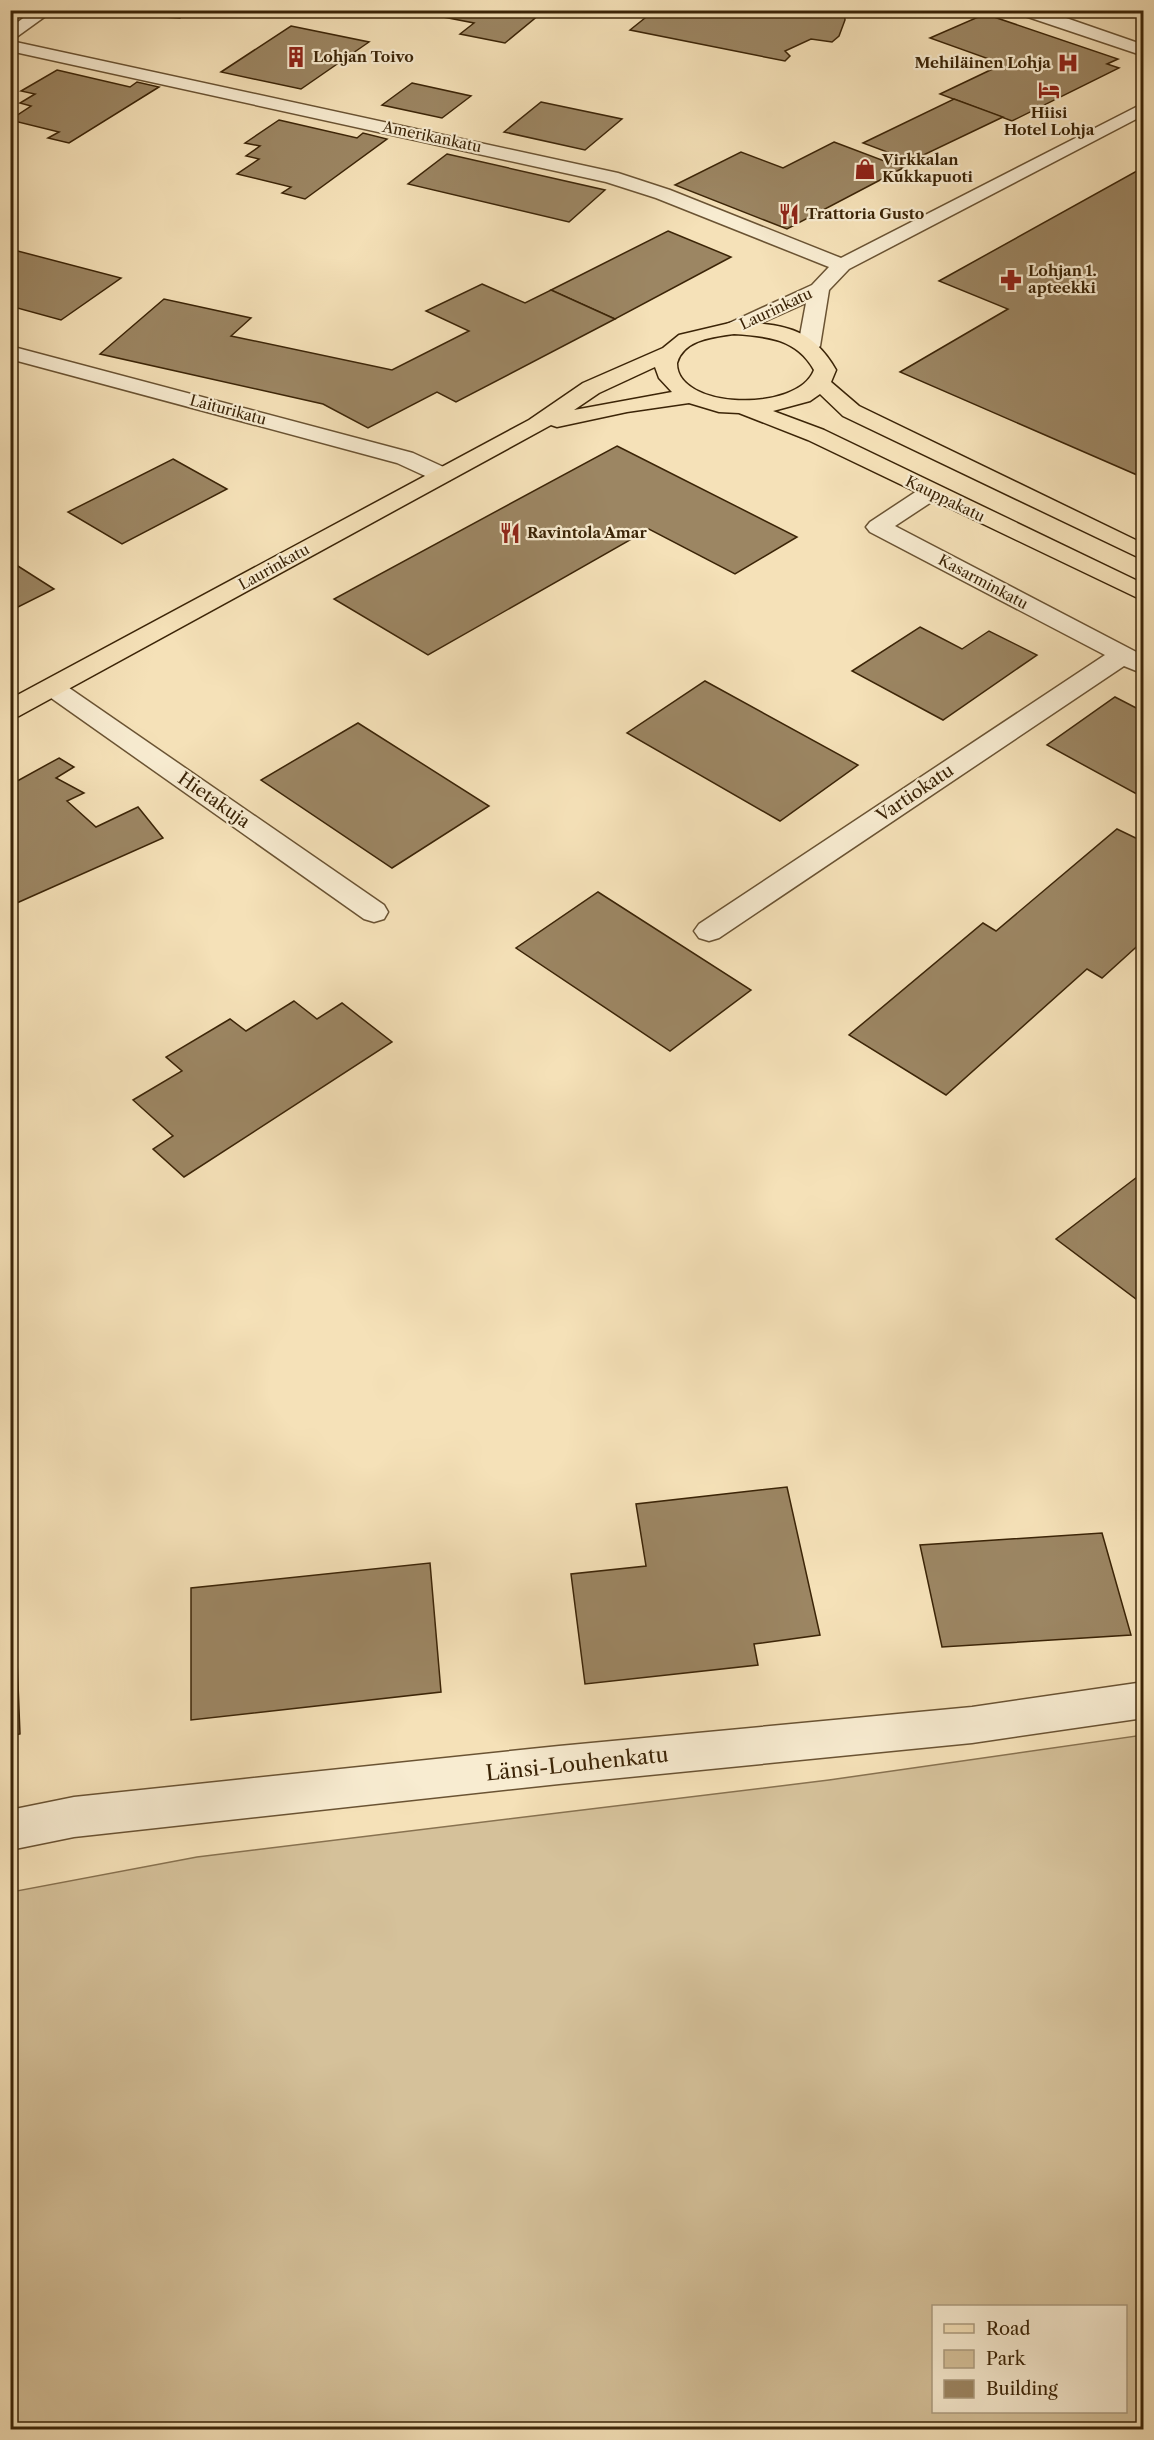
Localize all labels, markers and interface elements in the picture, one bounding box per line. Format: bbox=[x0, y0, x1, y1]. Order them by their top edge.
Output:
building icon: Lohjan Toivo bbox=[284, 45, 308, 69]
place label: Lohjan Toivo bbox=[313, 47, 414, 66]
hospital icon: Mehiläinen Lohja bbox=[1056, 51, 1080, 75]
place label: Mehiläinen Lohja bbox=[914, 53, 1051, 72]
hotel icon: Hiisi Hotel Lohja bbox=[1037, 78, 1061, 102]
place label: Hiisi Hotel Lohja bbox=[1004, 103, 1095, 139]
street label: Amerikankatu bbox=[380, 117, 483, 156]
place label: Virkkalan Kukkapuoti bbox=[881, 150, 974, 186]
shop icon: Virkkalan Kukkapuoti bbox=[853, 157, 877, 181]
restaurant icon: Trattoria Gusto bbox=[777, 202, 801, 226]
place label: Trattoria Gusto bbox=[806, 204, 924, 223]
place label: Lohjan 1. apteekki bbox=[1028, 261, 1097, 297]
pharmacy icon: Lohjan 1. apteekki bbox=[999, 268, 1023, 292]
street label: Laurinkatu bbox=[736, 283, 815, 334]
street label: Laiturikatu bbox=[188, 390, 269, 429]
street label: Kauppakatu bbox=[902, 471, 988, 526]
restaurant icon: Ravintola Amar bbox=[498, 521, 522, 545]
place label: Ravintola Amar bbox=[527, 523, 647, 542]
street label: Laurinkatu bbox=[235, 539, 313, 594]
street label: Kasarminkatu bbox=[935, 550, 1031, 613]
street label: Vartiokatu bbox=[871, 759, 958, 827]
street label: Hietakuja bbox=[174, 767, 255, 833]
street label: Länsi-Louhenkatu bbox=[484, 1741, 670, 1786]
legend bbox=[932, 2305, 1127, 2413]
text: Road bbox=[986, 2318, 1031, 2340]
text: Park bbox=[986, 2348, 1027, 2370]
text: Building bbox=[986, 2378, 1058, 2400]

